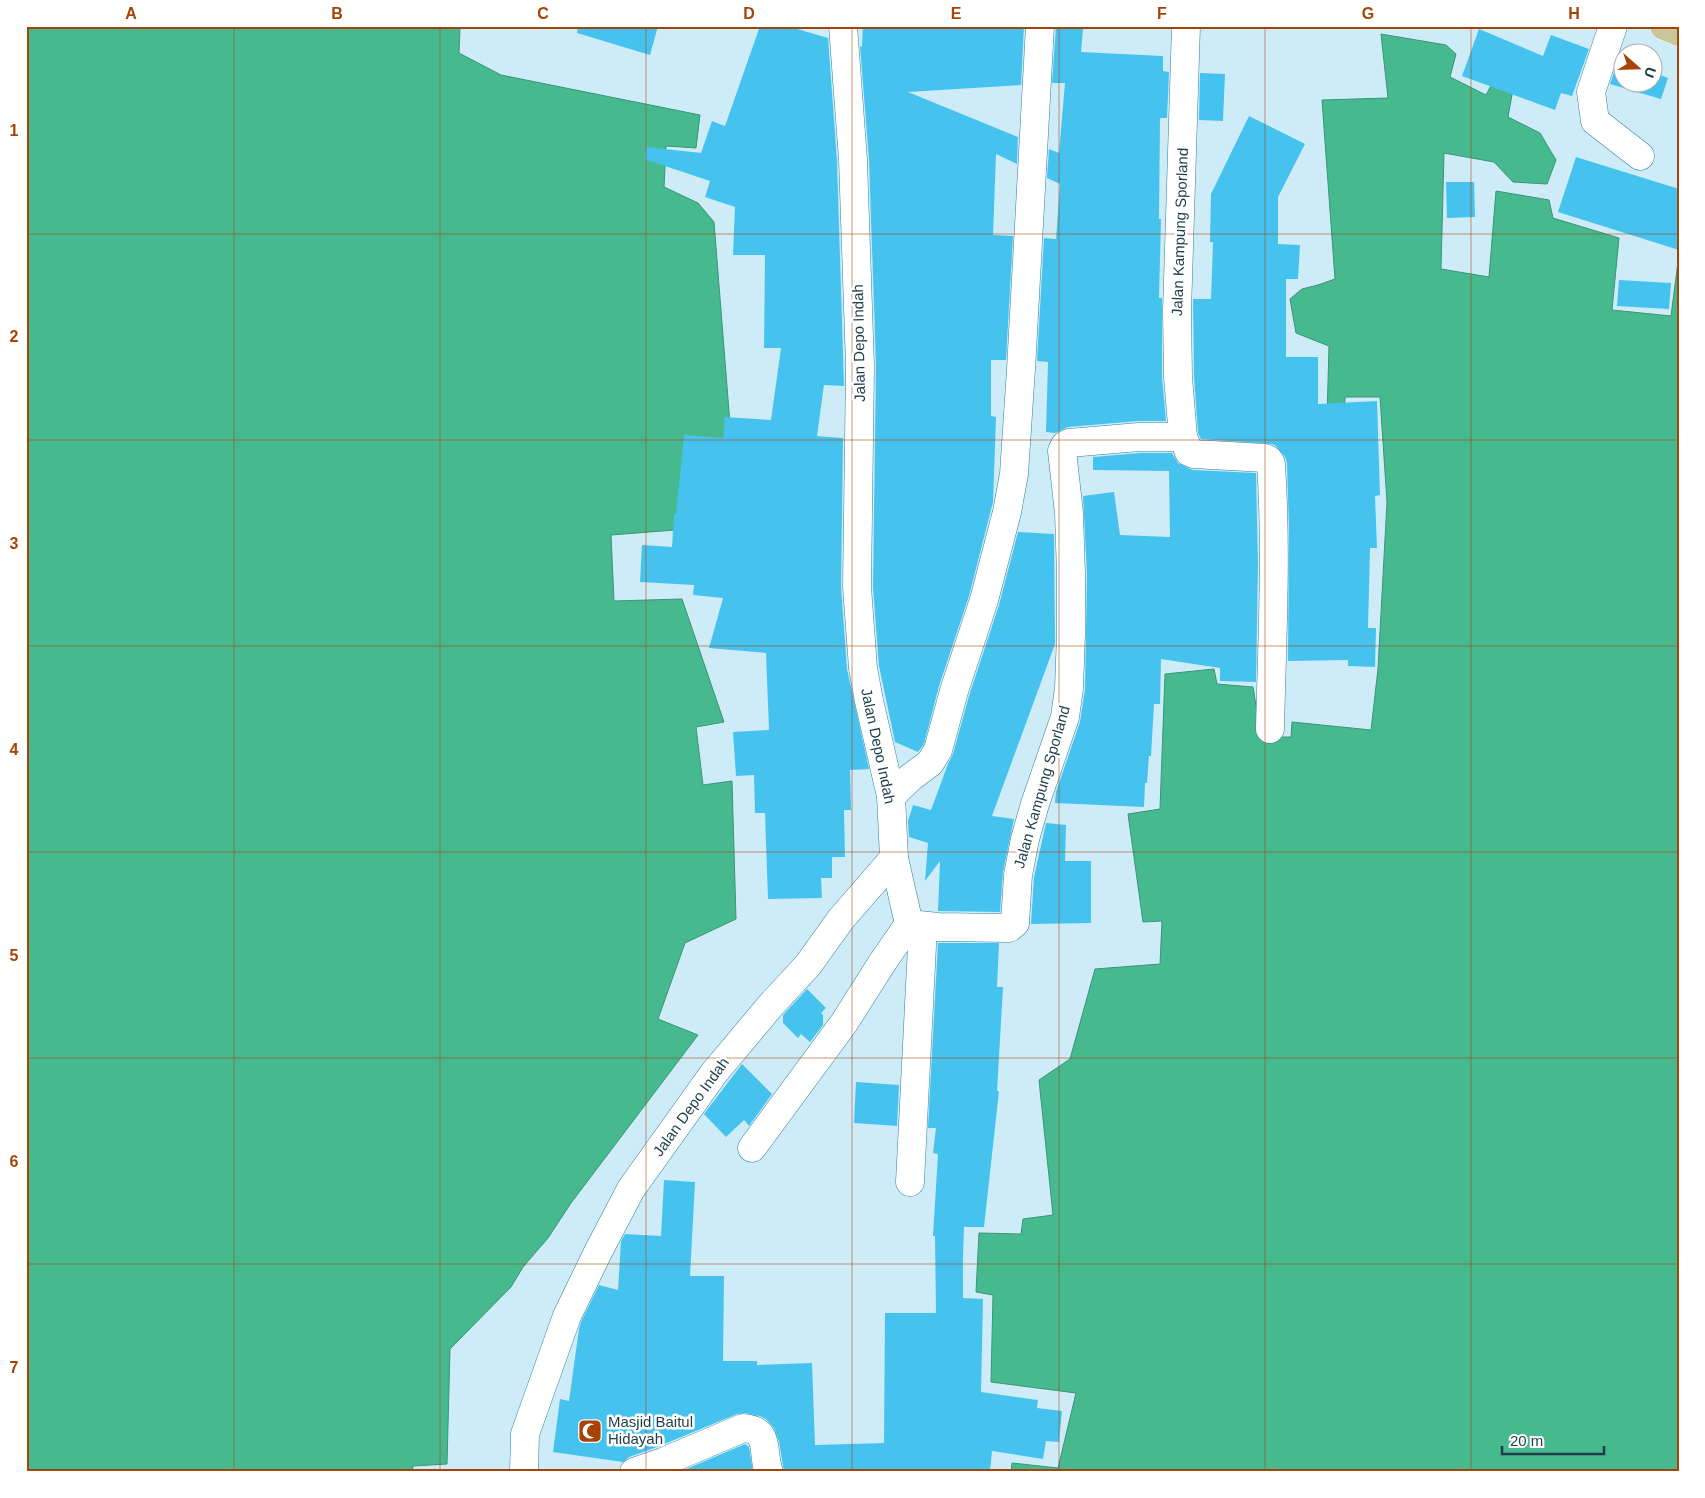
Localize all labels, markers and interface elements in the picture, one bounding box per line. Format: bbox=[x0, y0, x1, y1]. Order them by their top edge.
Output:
text: A bbox=[125, 5, 137, 22]
text: B bbox=[331, 5, 343, 22]
text: C bbox=[537, 5, 549, 22]
text: D bbox=[743, 5, 755, 22]
text: E bbox=[951, 5, 962, 22]
text: F bbox=[1157, 5, 1167, 22]
text: G bbox=[1362, 5, 1374, 22]
text: H bbox=[1568, 5, 1580, 22]
north arrow bbox=[1612, 42, 1662, 92]
text: U bbox=[1641, 65, 1659, 80]
text: 1 bbox=[10, 122, 19, 139]
street label: Jalan Kampung Sporland bbox=[1168, 148, 1191, 316]
street label: Jalan Depo Indah bbox=[849, 284, 868, 402]
text: 2 bbox=[10, 328, 19, 345]
text: 3 bbox=[10, 535, 19, 552]
street label: Jalan Depo Indah bbox=[858, 687, 899, 805]
street label: Jalan Kampung Sporland bbox=[1010, 704, 1073, 870]
text: 4 bbox=[10, 741, 19, 758]
text: 5 bbox=[10, 947, 19, 964]
street label: Jalan Depo Indah bbox=[649, 1054, 732, 1159]
text: 6 bbox=[10, 1153, 19, 1170]
text: 7 bbox=[10, 1359, 19, 1376]
place label: Masjid Baitul Hidayah bbox=[608, 1413, 693, 1447]
mosque icon: Masjid Baitul Hidayah bbox=[577, 1418, 603, 1444]
scale bar bbox=[1502, 1423, 1605, 1455]
text: 20 m bbox=[1510, 1432, 1543, 1449]

